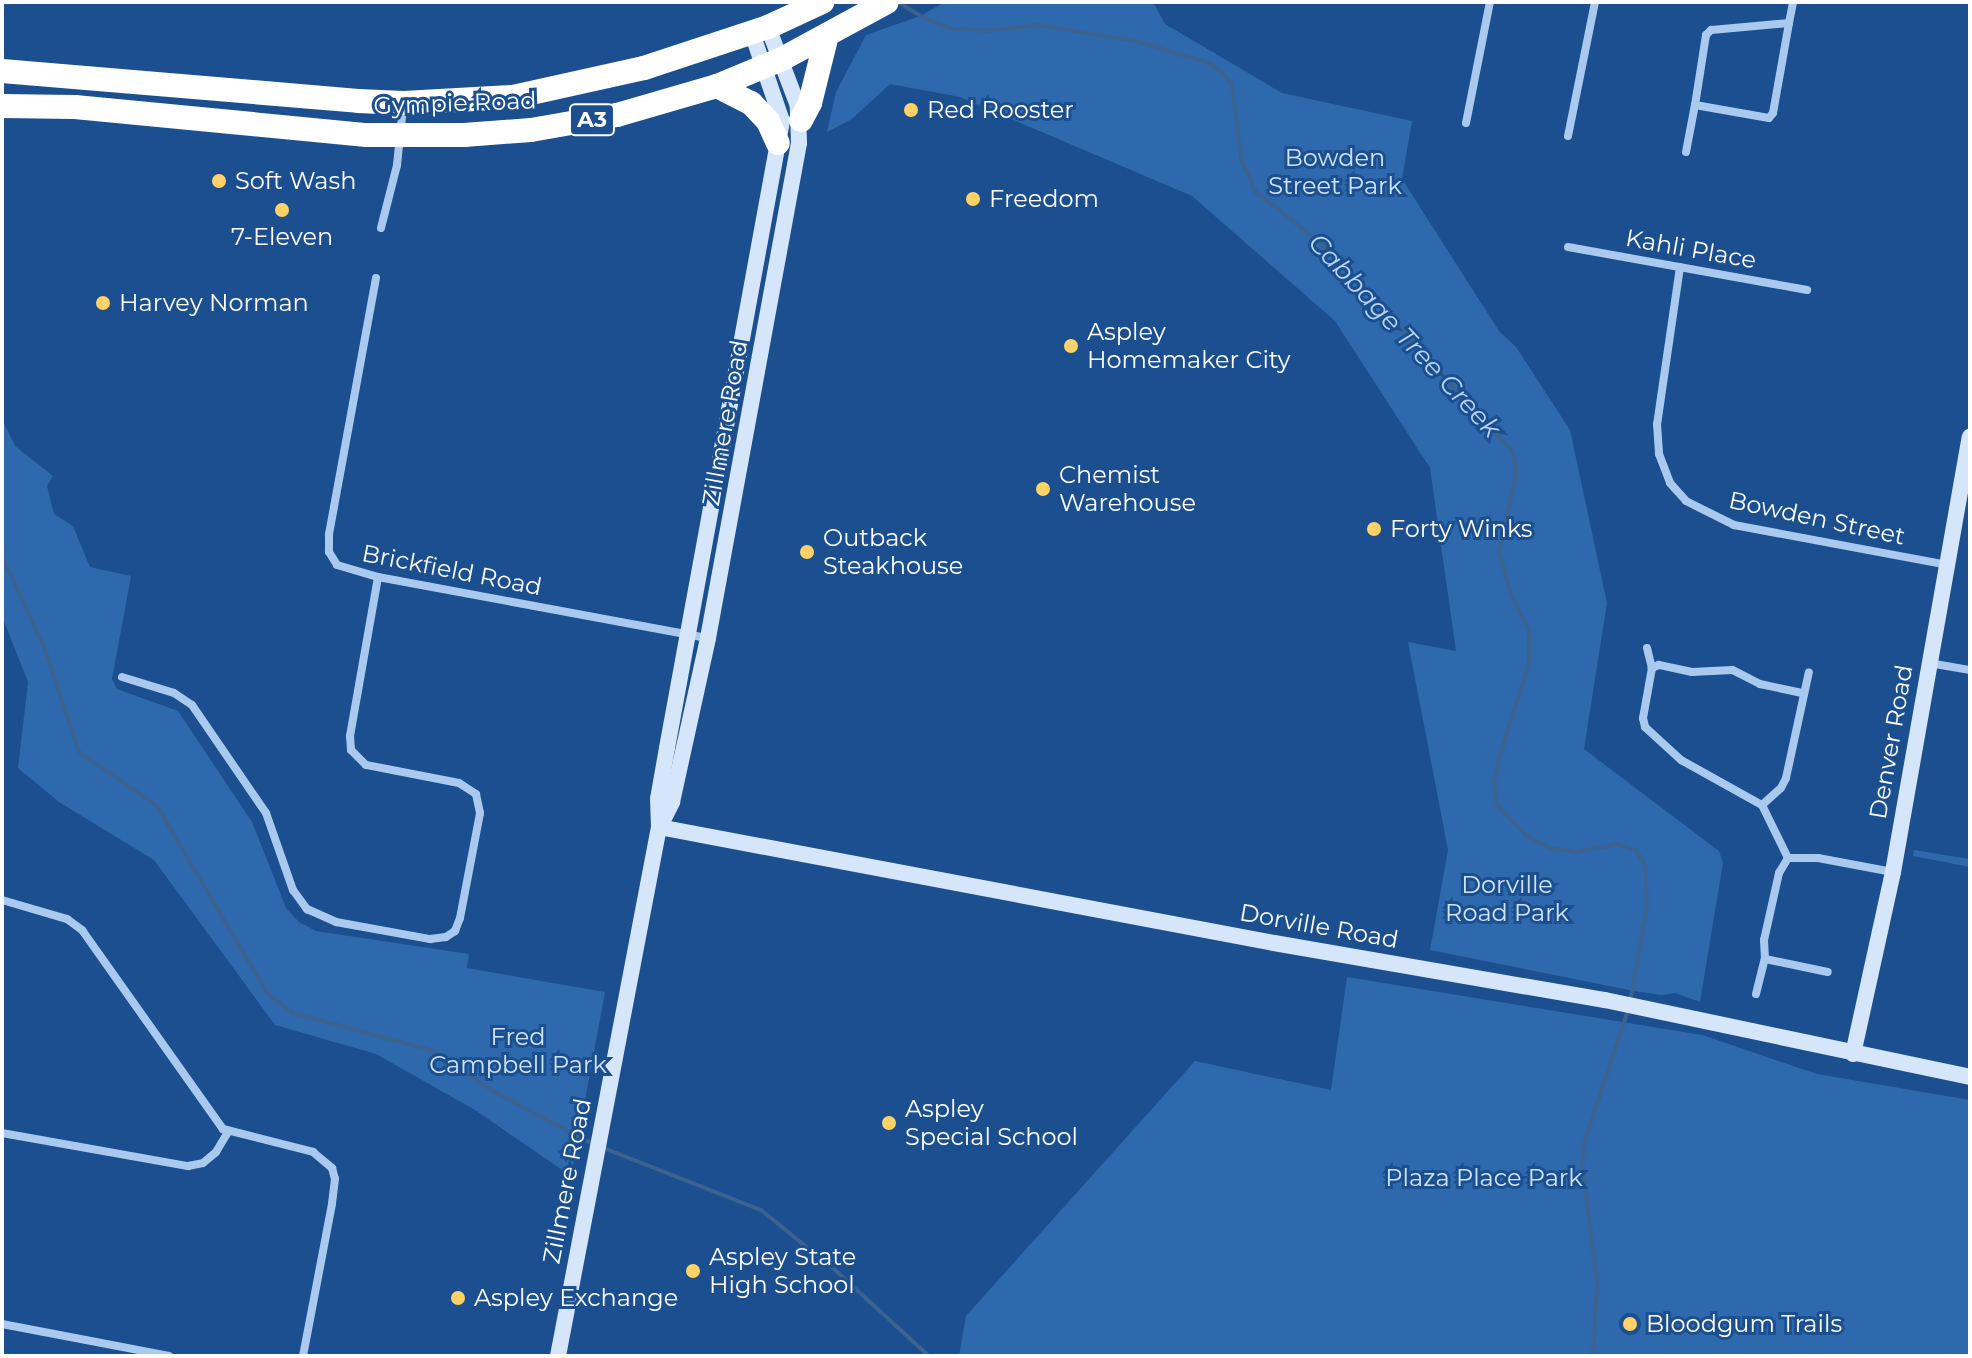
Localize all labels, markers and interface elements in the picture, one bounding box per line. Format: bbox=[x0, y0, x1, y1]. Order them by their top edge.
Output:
street label: Gympie Road bbox=[373, 86, 537, 120]
place label: Red Rooster bbox=[927, 96, 1074, 124]
marker: Red Rooster bbox=[902, 101, 920, 119]
road number: A3 bbox=[568, 102, 616, 138]
park label: Bowden Street Park bbox=[1268, 144, 1402, 200]
place label: Soft Wash bbox=[235, 167, 356, 195]
marker: Soft Wash bbox=[210, 172, 228, 190]
place label: Freedom bbox=[989, 185, 1099, 213]
marker: Freedom bbox=[964, 190, 982, 208]
marker: 7-Eleven bbox=[273, 201, 291, 219]
place label: 7-Eleven bbox=[231, 223, 333, 251]
street label: Kahli Place bbox=[1624, 223, 1758, 275]
water label: Cabbage Tree Creek bbox=[1301, 228, 1507, 444]
place label: Harvey Norman bbox=[119, 289, 309, 317]
marker: Harvey Norman bbox=[94, 294, 112, 312]
place label: Aspley Homemaker City bbox=[1087, 318, 1291, 374]
marker: Aspley Homemaker City bbox=[1062, 337, 1080, 355]
street label: Zillmere Road bbox=[696, 338, 754, 508]
place label: Chemist Warehouse bbox=[1059, 461, 1196, 517]
marker: Chemist Warehouse bbox=[1034, 480, 1052, 498]
street label: Bowden Street bbox=[1726, 485, 1908, 551]
place label: Forty Winks bbox=[1390, 515, 1533, 543]
marker: Forty Winks bbox=[1365, 520, 1383, 538]
place label: Outback Steakhouse bbox=[823, 524, 963, 580]
street label: Brickfield Road bbox=[360, 538, 544, 602]
marker: Outback Steakhouse bbox=[798, 543, 816, 561]
street label: Denver Road bbox=[1863, 663, 1919, 821]
park label: Dorville Road Park bbox=[1445, 871, 1569, 927]
street label: Dorville Road bbox=[1237, 898, 1401, 954]
park label: Fred Campbell Park bbox=[429, 1023, 607, 1079]
place label: Aspley Special School bbox=[905, 1095, 1078, 1151]
street label: Zillmere Road bbox=[537, 1096, 597, 1266]
marker: Aspley Special School bbox=[880, 1114, 898, 1132]
park label: Plaza Place Park bbox=[1385, 1164, 1583, 1192]
place label: Aspley State High School bbox=[709, 1243, 856, 1299]
marker: Aspley State High School bbox=[684, 1262, 702, 1280]
place label: Aspley Exchange bbox=[474, 1284, 678, 1312]
marker: Aspley Exchange bbox=[449, 1289, 467, 1307]
place label: Bloodgum Trails bbox=[1646, 1310, 1842, 1338]
marker: Bloodgum Trails bbox=[1621, 1315, 1639, 1333]

